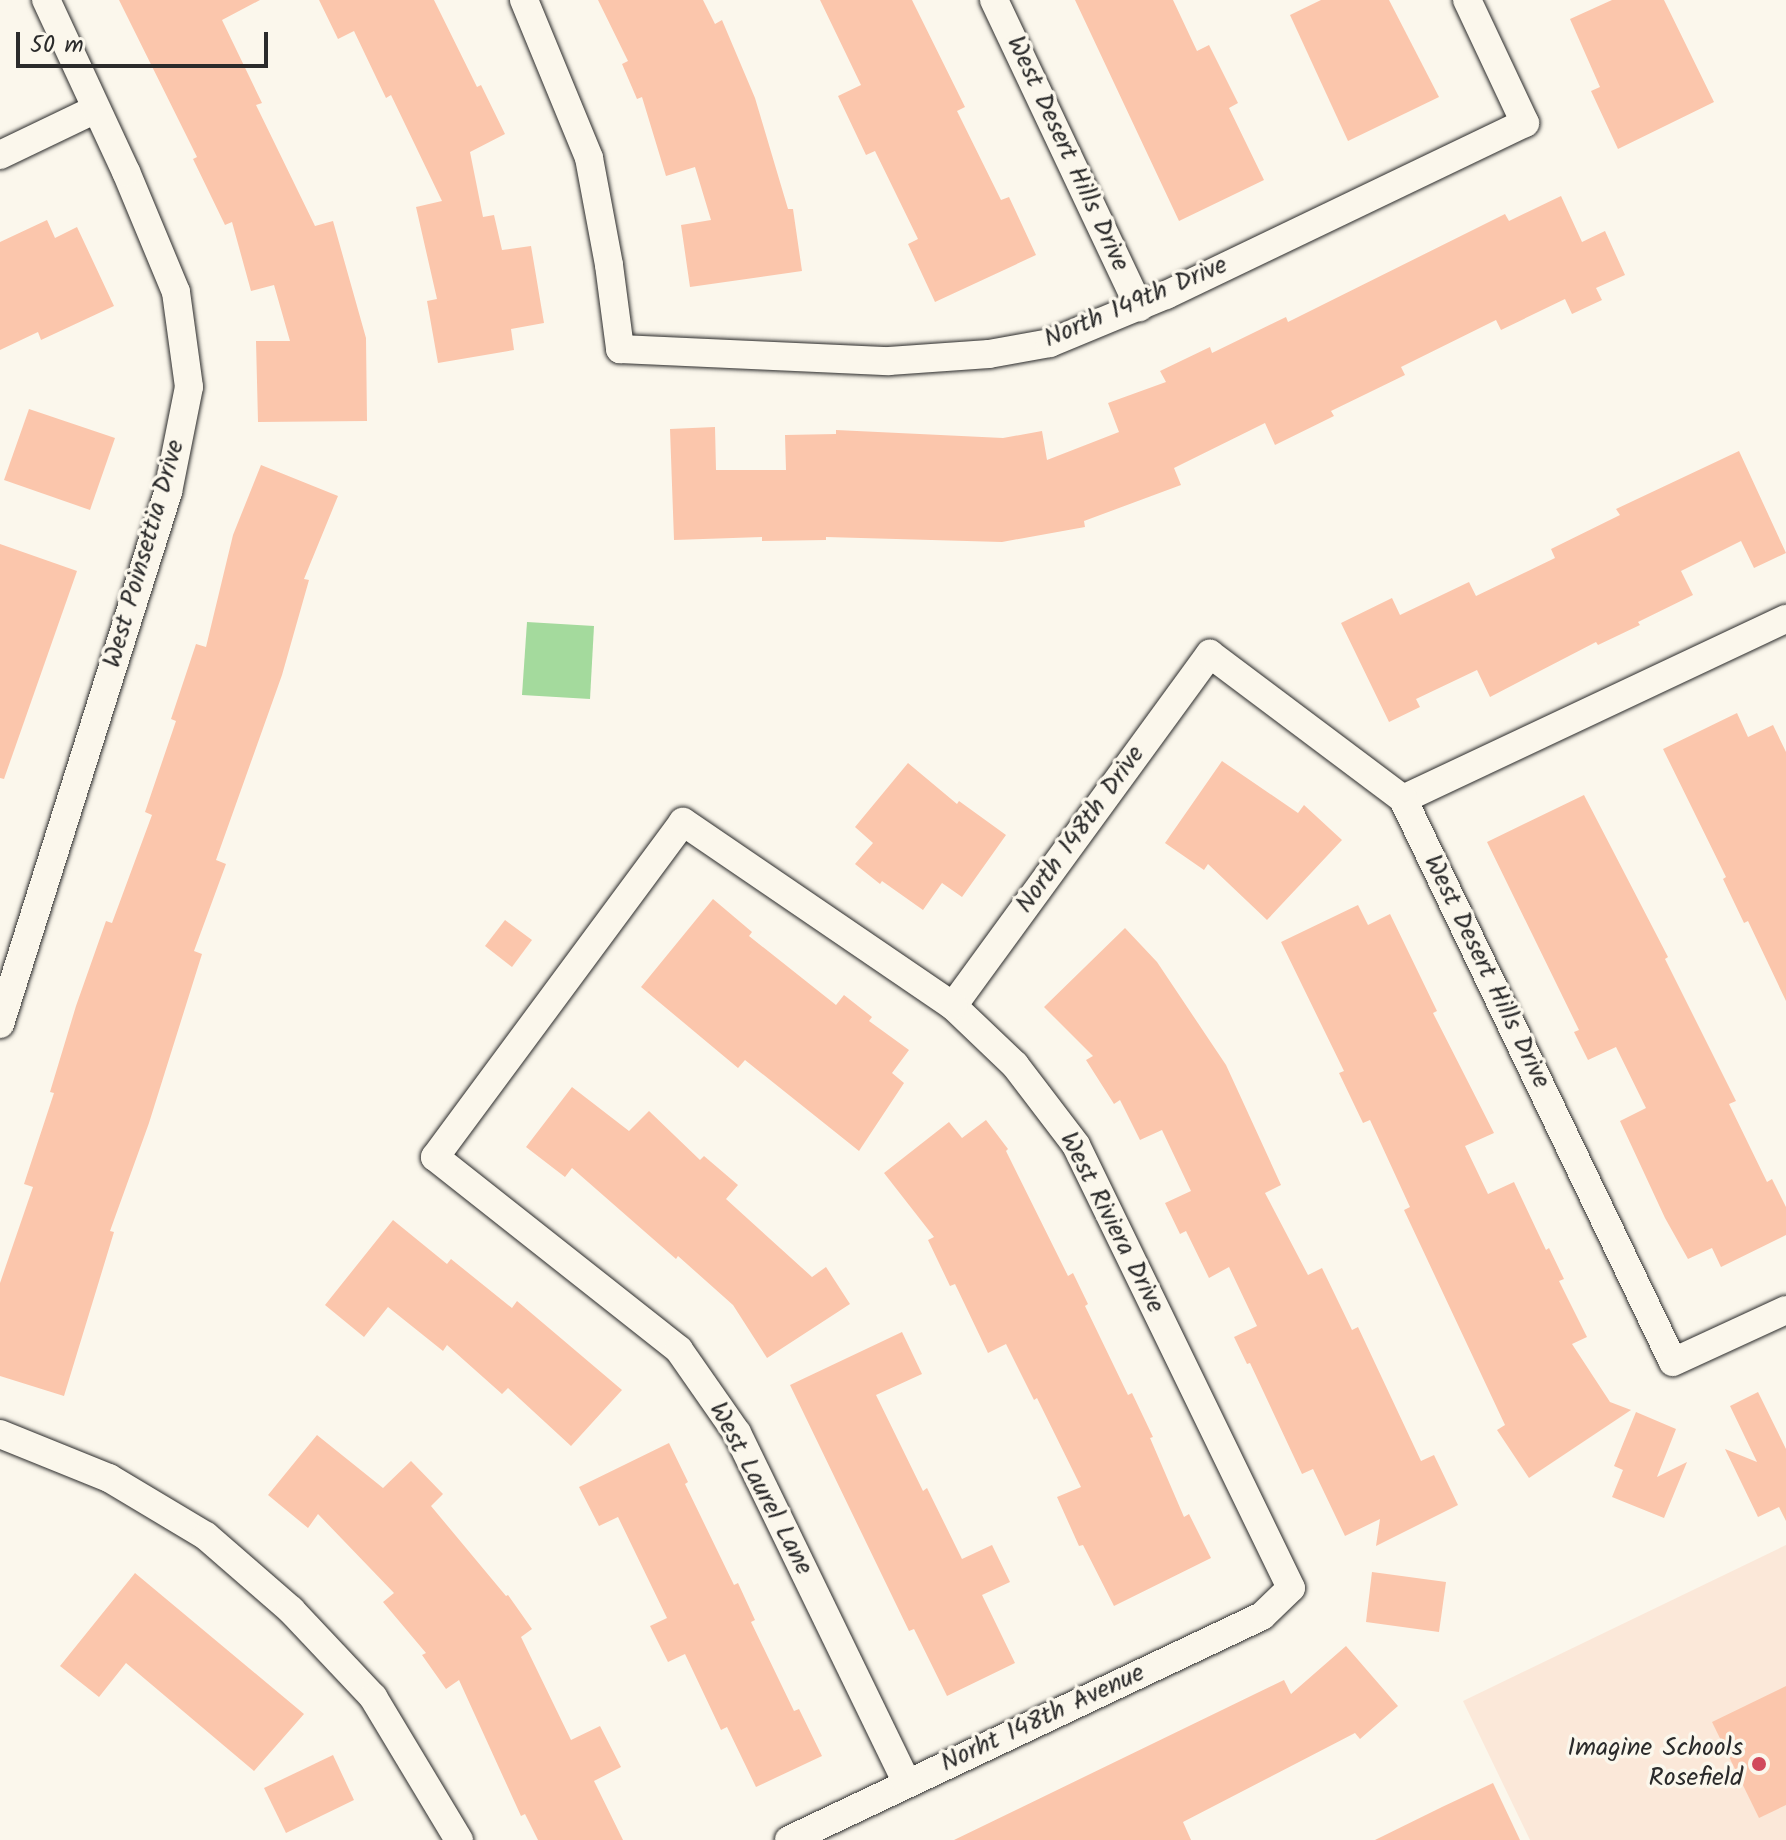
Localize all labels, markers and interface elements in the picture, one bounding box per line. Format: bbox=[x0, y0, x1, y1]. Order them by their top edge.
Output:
scale bar bbox=[20, 16, 272, 66]
text: 50 m bbox=[30, 26, 84, 65]
street label: West Desert Hills Drive bbox=[999, 31, 1135, 277]
street label: North 149th Drive bbox=[1040, 250, 1232, 356]
street label: West Poinsettia Drive bbox=[98, 437, 192, 671]
street label: North 148th Drive bbox=[1010, 740, 1152, 920]
street label: West Desert Hills Drive bbox=[1416, 850, 1556, 1094]
street label: West Riviera Drive bbox=[1052, 1127, 1170, 1319]
street label: West Laurel Lane bbox=[701, 1397, 819, 1581]
street label: Norht 148th Avenue bbox=[936, 1658, 1150, 1780]
place label: Imagine Schools Rosefield bbox=[1567, 1733, 1743, 1794]
marker: Imagine Schools Rosefield bbox=[1750, 1755, 1768, 1773]

